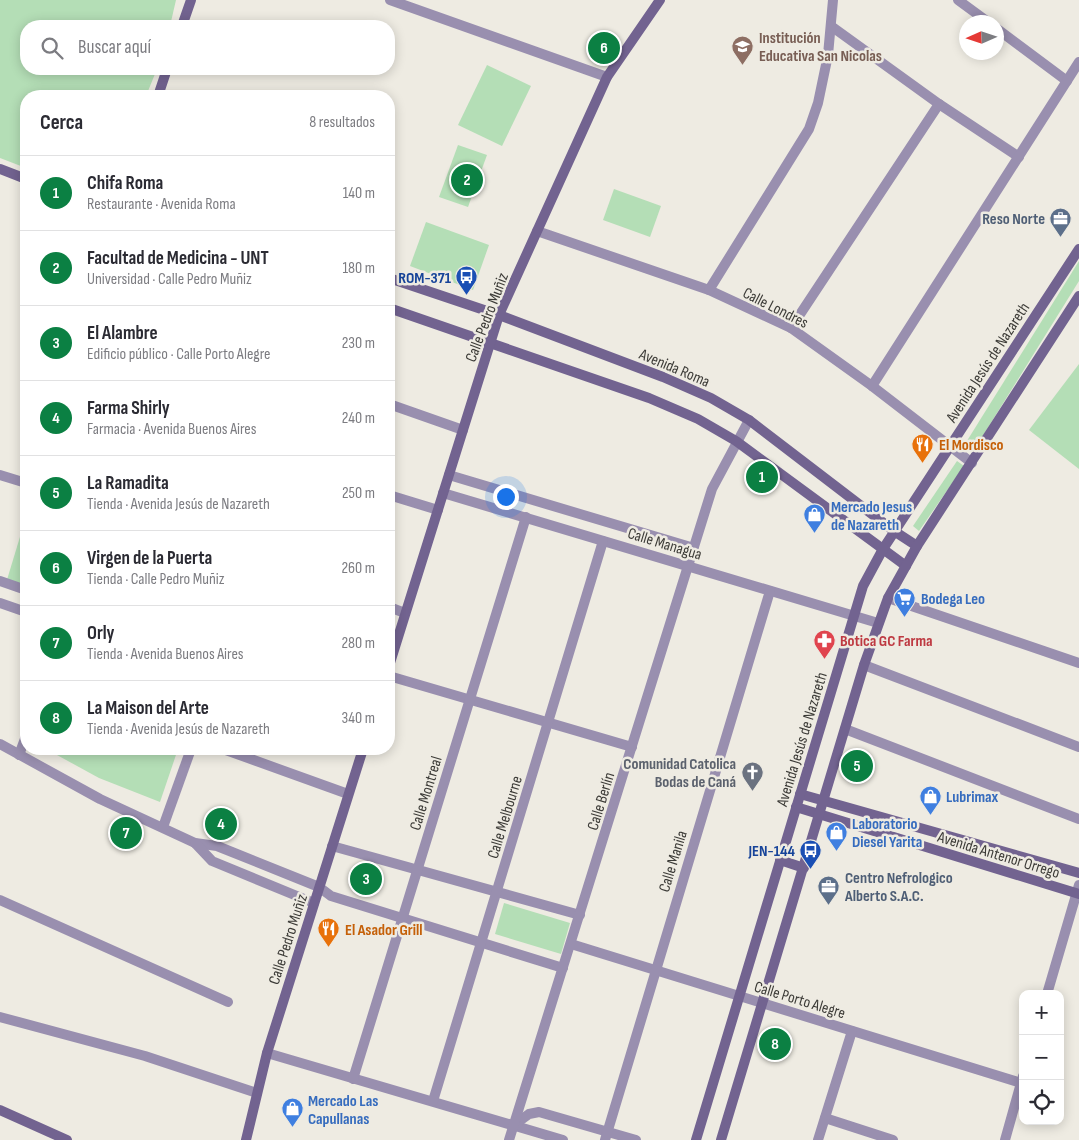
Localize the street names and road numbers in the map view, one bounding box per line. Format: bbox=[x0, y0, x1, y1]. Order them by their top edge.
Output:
street label: Calle Pedro Muñiz bbox=[462, 270, 513, 365]
street label: Calle Londres bbox=[739, 284, 811, 333]
street label: Avenida Jesús de Nazareth bbox=[942, 299, 1034, 427]
street label: Avenida Roma bbox=[635, 345, 712, 392]
street label: Calle Managua bbox=[625, 524, 704, 565]
street label: Avenida Jesús de Nazareth bbox=[773, 670, 832, 810]
street label: Calle Montreal bbox=[406, 754, 447, 833]
street label: Calle Berlín bbox=[584, 770, 619, 833]
street label: Calle Melbourne bbox=[484, 774, 527, 861]
street label: Calle Manila bbox=[655, 828, 692, 894]
street label: Avenida Antenor Orrego bbox=[934, 828, 1062, 883]
street label: Calle Pedro Muñiz bbox=[265, 892, 312, 987]
street label: Calle Porto Alegre bbox=[752, 978, 847, 1023]

